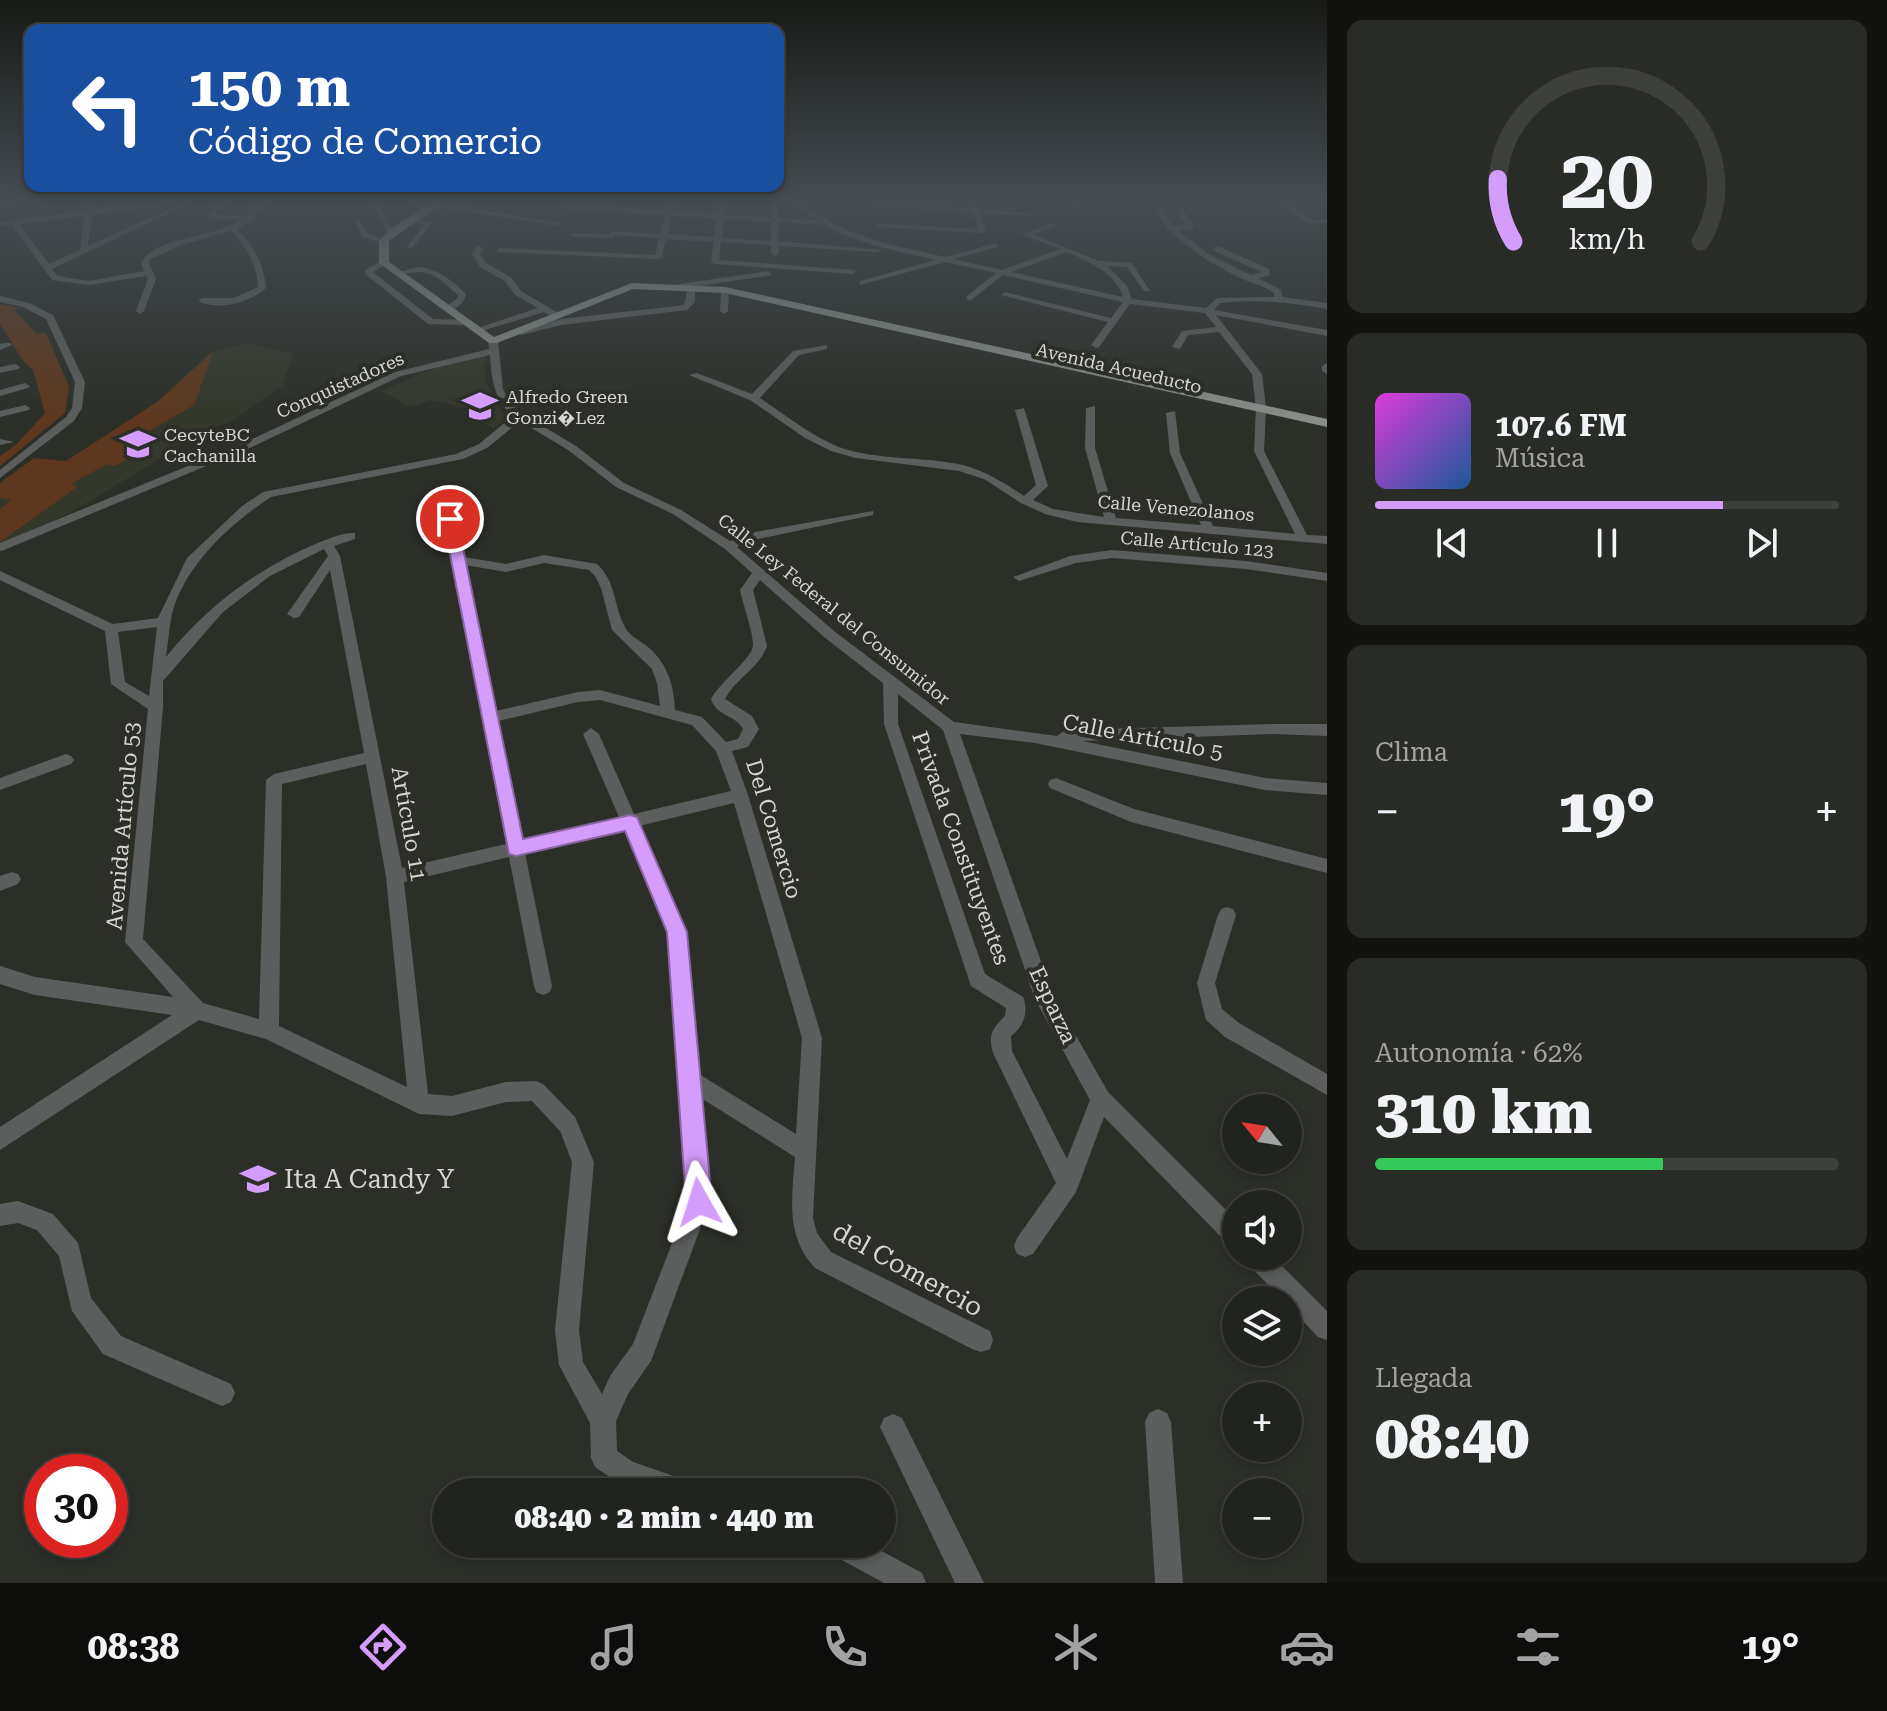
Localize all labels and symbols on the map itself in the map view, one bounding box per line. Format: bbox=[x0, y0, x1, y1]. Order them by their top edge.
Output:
street label: Avenida Acueducto bbox=[1034, 339, 1204, 397]
street label: Conquistadores bbox=[273, 348, 407, 422]
place label: Alfredo Green Gonzi�Lez bbox=[506, 386, 629, 428]
school or university icon: Alfredo Green Gonzi�Lez bbox=[461, 387, 499, 425]
place label: CecyteBC Cachanilla bbox=[164, 424, 256, 466]
school or university icon: CecyteBC Cachanilla bbox=[119, 425, 157, 463]
pin bbox=[416, 485, 484, 553]
street label: Calle Venezolanos bbox=[1097, 491, 1255, 525]
street label: Calle Ley Federal del Consumidor bbox=[714, 509, 954, 709]
street label: Calle Artículo 123 bbox=[1120, 527, 1274, 561]
street label: Calle Artículo 5 bbox=[1061, 709, 1225, 765]
street label: Avenida Artículo 53 bbox=[101, 721, 145, 931]
street label: Privada Constituyentes bbox=[907, 728, 1015, 968]
street label: Del Comercio bbox=[741, 756, 807, 902]
street label: Artículo 11 bbox=[387, 764, 431, 884]
street label: Esparza bbox=[1024, 963, 1082, 1048]
north arrow bbox=[1222, 1094, 1302, 1174]
school or university icon: Ita A Candy Y bbox=[239, 1160, 277, 1198]
position arrow bbox=[657, 1160, 741, 1244]
place label: Ita A Candy Y bbox=[284, 1164, 455, 1194]
street label: del Comercio bbox=[828, 1215, 988, 1323]
speed limit sign: 30 bbox=[24, 1454, 128, 1558]

